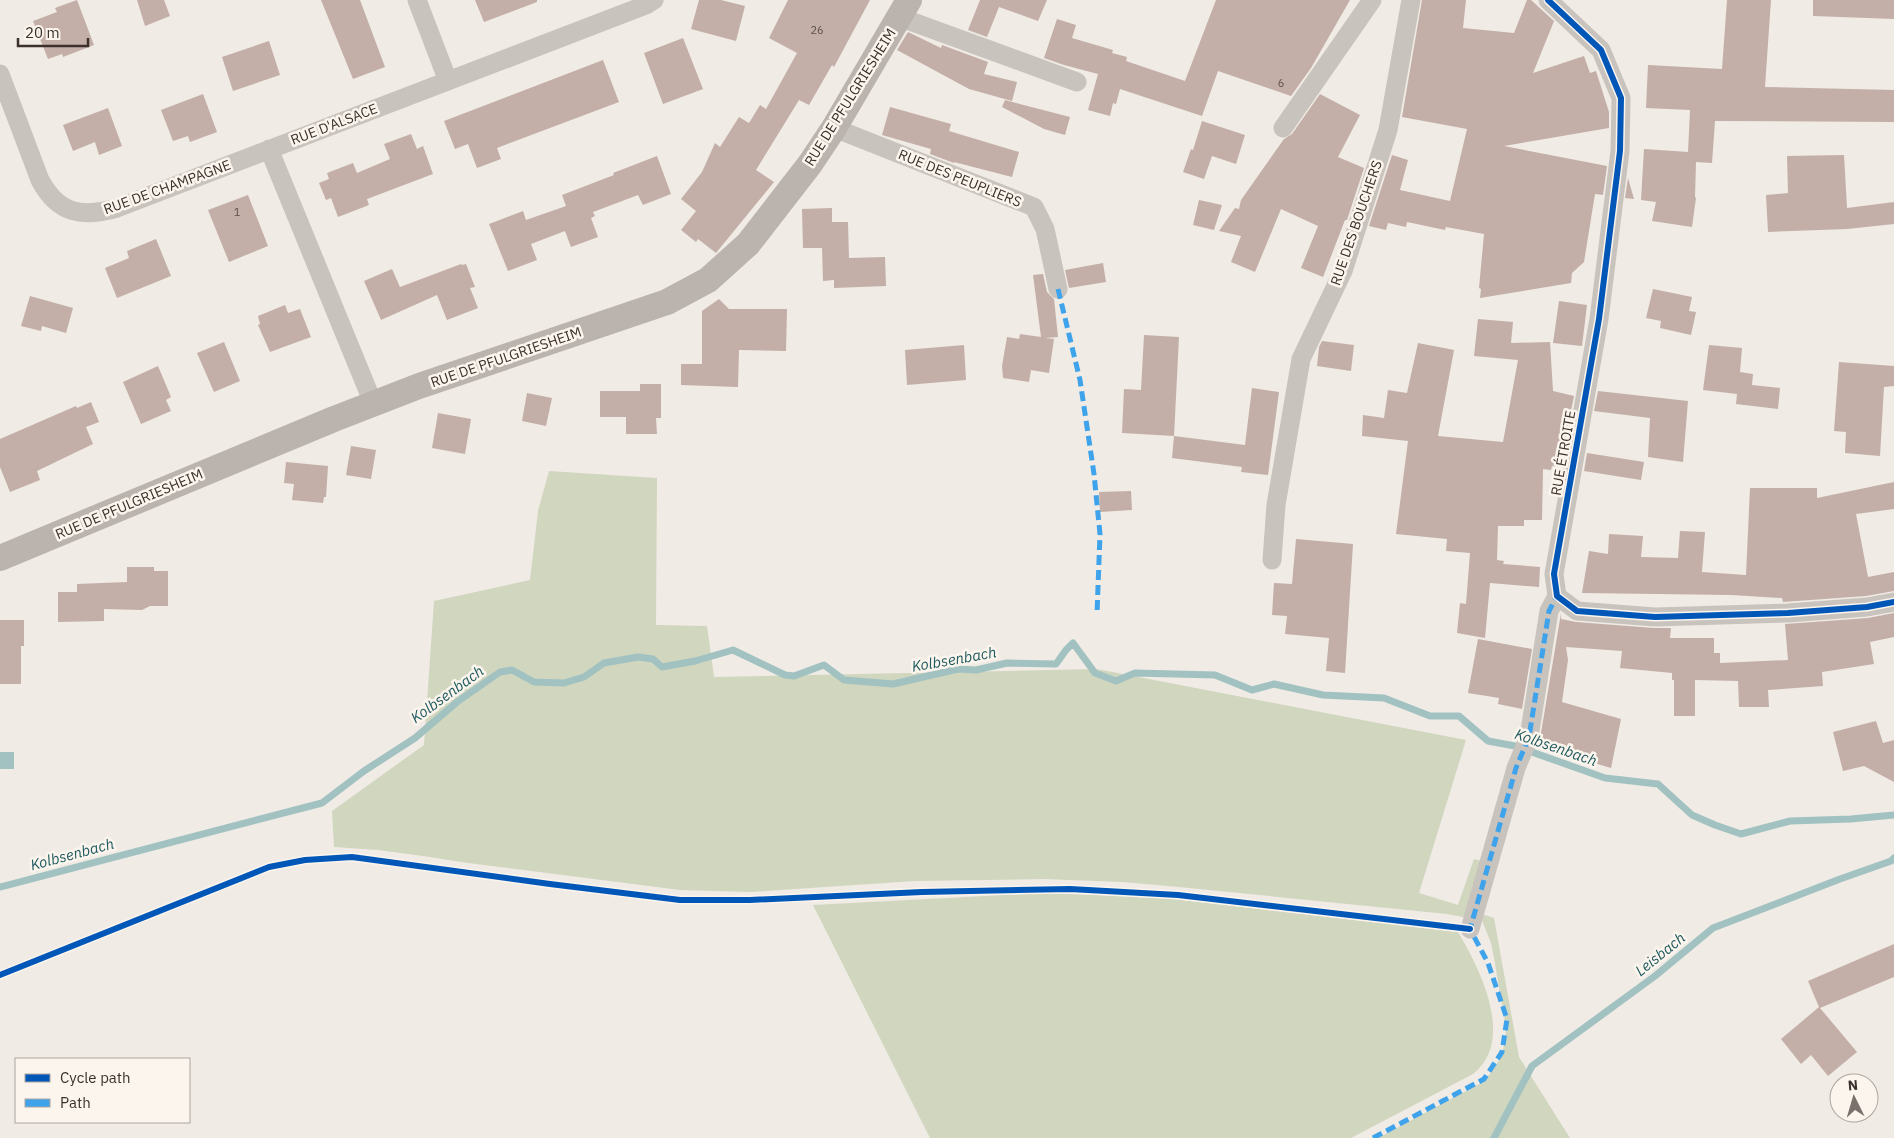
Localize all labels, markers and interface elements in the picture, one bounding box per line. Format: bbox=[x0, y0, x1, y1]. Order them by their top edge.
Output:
scale bar bbox=[18, 15, 88, 47]
text: 20 m bbox=[25, 23, 60, 42]
house number: 26 bbox=[810, 23, 824, 37]
street label: RUE DE PFULGRIESHEIM bbox=[800, 25, 900, 169]
house number: 6 bbox=[1278, 76, 1284, 90]
street label: RUE D'ALSACE bbox=[288, 99, 380, 149]
street label: RUE DES PEUPLIERS bbox=[896, 145, 1024, 211]
street label: RUE DE CHAMPAGNE bbox=[101, 156, 233, 218]
street label: RUE DES BOUCHERS bbox=[1326, 158, 1386, 288]
house number: 1 bbox=[234, 205, 241, 219]
street label: RUE DE PFULGRIESHEIM bbox=[428, 323, 584, 391]
street label: RUE ÉTROITE bbox=[1546, 409, 1579, 497]
street label: RUE DE PFULGRIESHEIM bbox=[52, 465, 206, 543]
water label: Kolbsenbach bbox=[910, 642, 998, 676]
water label: Kolbsenbach bbox=[407, 661, 487, 727]
water label: Kolbsenbach bbox=[1512, 724, 1600, 770]
water label: Kolbsenbach bbox=[28, 834, 116, 874]
water label: Leisbach bbox=[1631, 928, 1689, 980]
legend bbox=[15, 1058, 190, 1123]
text: Cycle path bbox=[60, 1068, 131, 1087]
north arrow bbox=[1829, 1073, 1879, 1123]
text: N bbox=[1847, 1076, 1859, 1094]
text: Path bbox=[60, 1093, 91, 1112]

